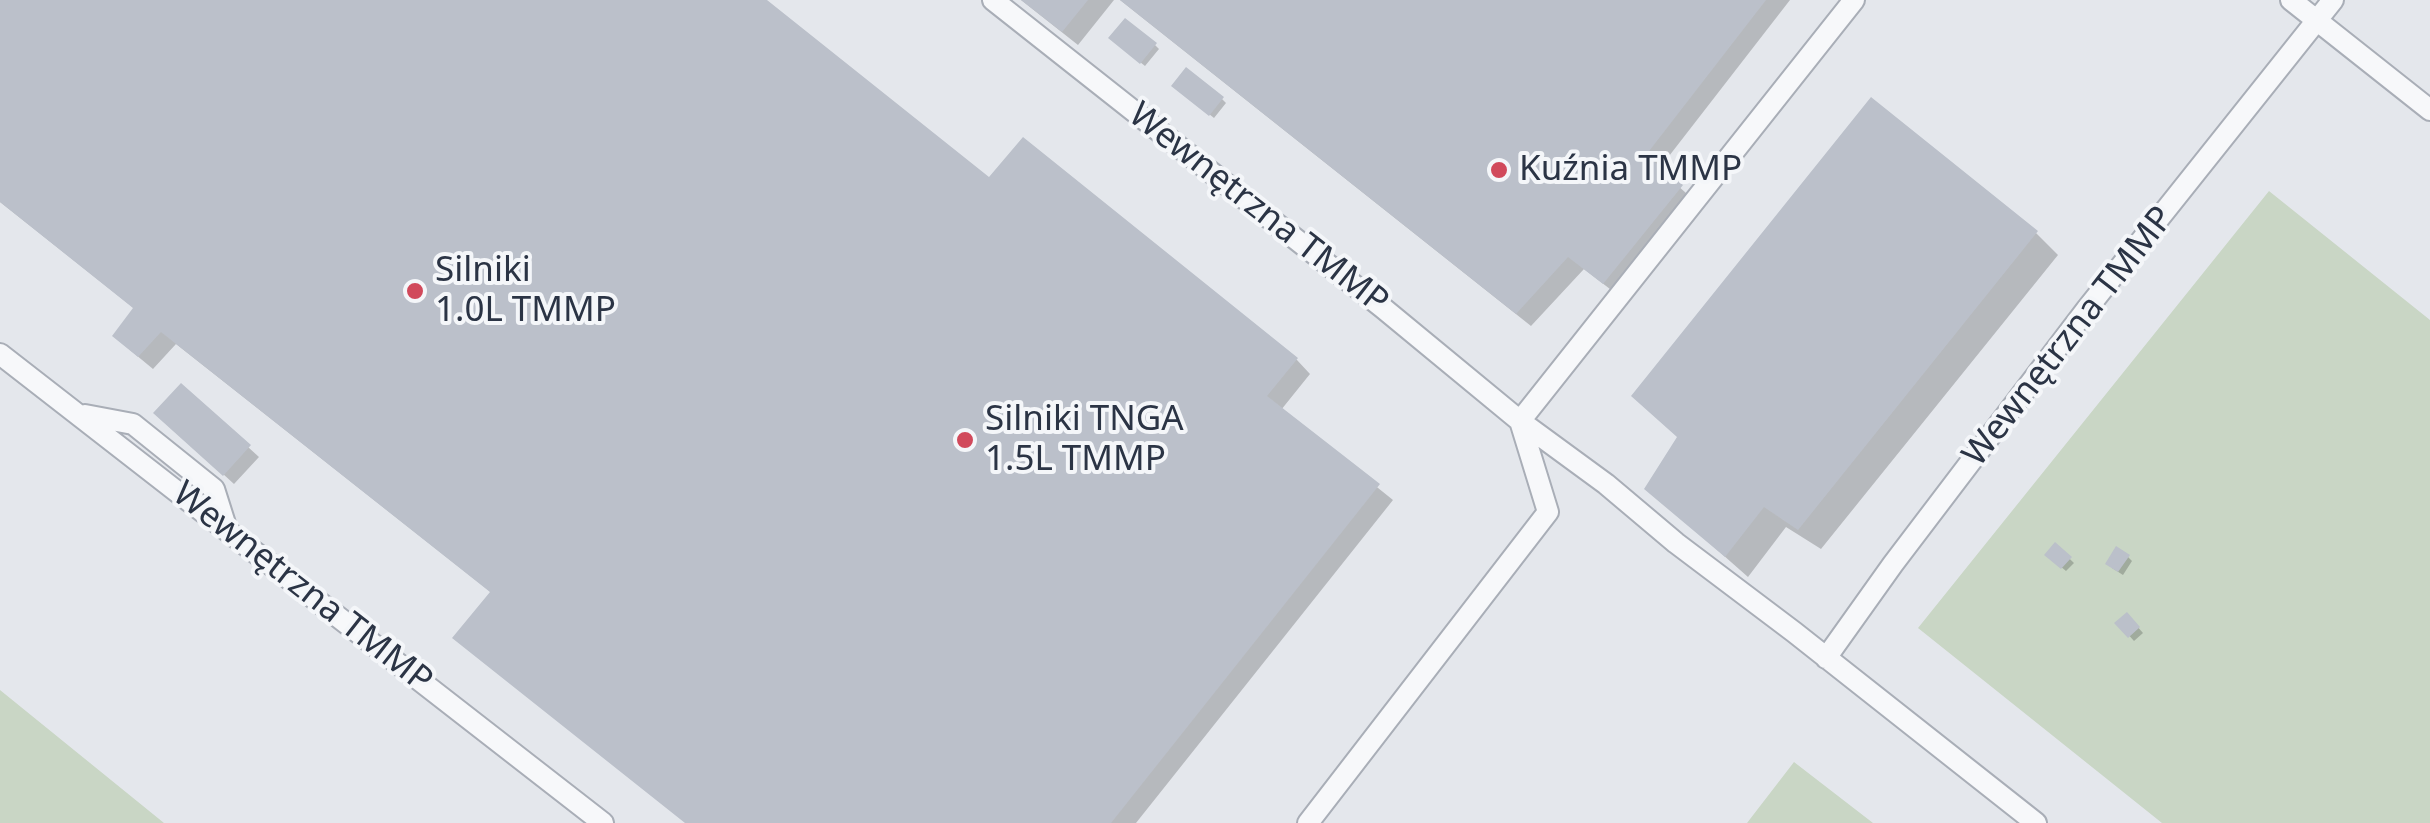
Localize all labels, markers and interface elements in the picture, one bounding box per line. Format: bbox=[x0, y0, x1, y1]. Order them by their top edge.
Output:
street label: Wewnętrzna TMMP bbox=[1120, 95, 1396, 323]
place label: Kuźnia TMMP bbox=[1519, 149, 1742, 191]
marker: Kuźnia TMMP bbox=[1488, 159, 1510, 181]
street label: Wewnętrzna TMMP bbox=[1955, 199, 2183, 475]
place label: Silniki 1.0L TMMP bbox=[435, 250, 616, 332]
marker: Silniki 1.0L TMMP bbox=[404, 280, 426, 302]
place label: Silniki TNGA 1.5L TMMP bbox=[985, 399, 1184, 481]
marker: Silniki TNGA 1.5L TMMP bbox=[954, 429, 976, 451]
street label: Wewnętrzna TMMP bbox=[164, 474, 440, 702]

